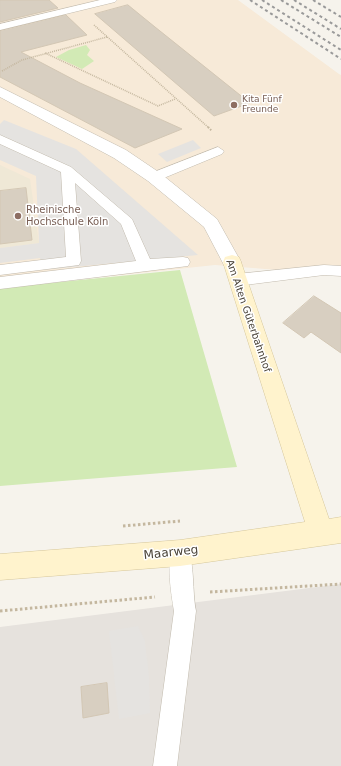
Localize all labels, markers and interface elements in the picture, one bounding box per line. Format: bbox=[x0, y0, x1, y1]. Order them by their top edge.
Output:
place label: Kita Fünf Freunde bbox=[242, 95, 282, 116]
marker: Kita Fünf Freunde bbox=[229, 100, 239, 110]
place label: Rheinische Hochschule Köln bbox=[26, 204, 108, 228]
marker: Rheinische Hochschule Köln bbox=[13, 211, 23, 221]
street label: Am Alten Güterbahnhof bbox=[223, 258, 273, 374]
street label: Maarweg bbox=[143, 543, 199, 563]

